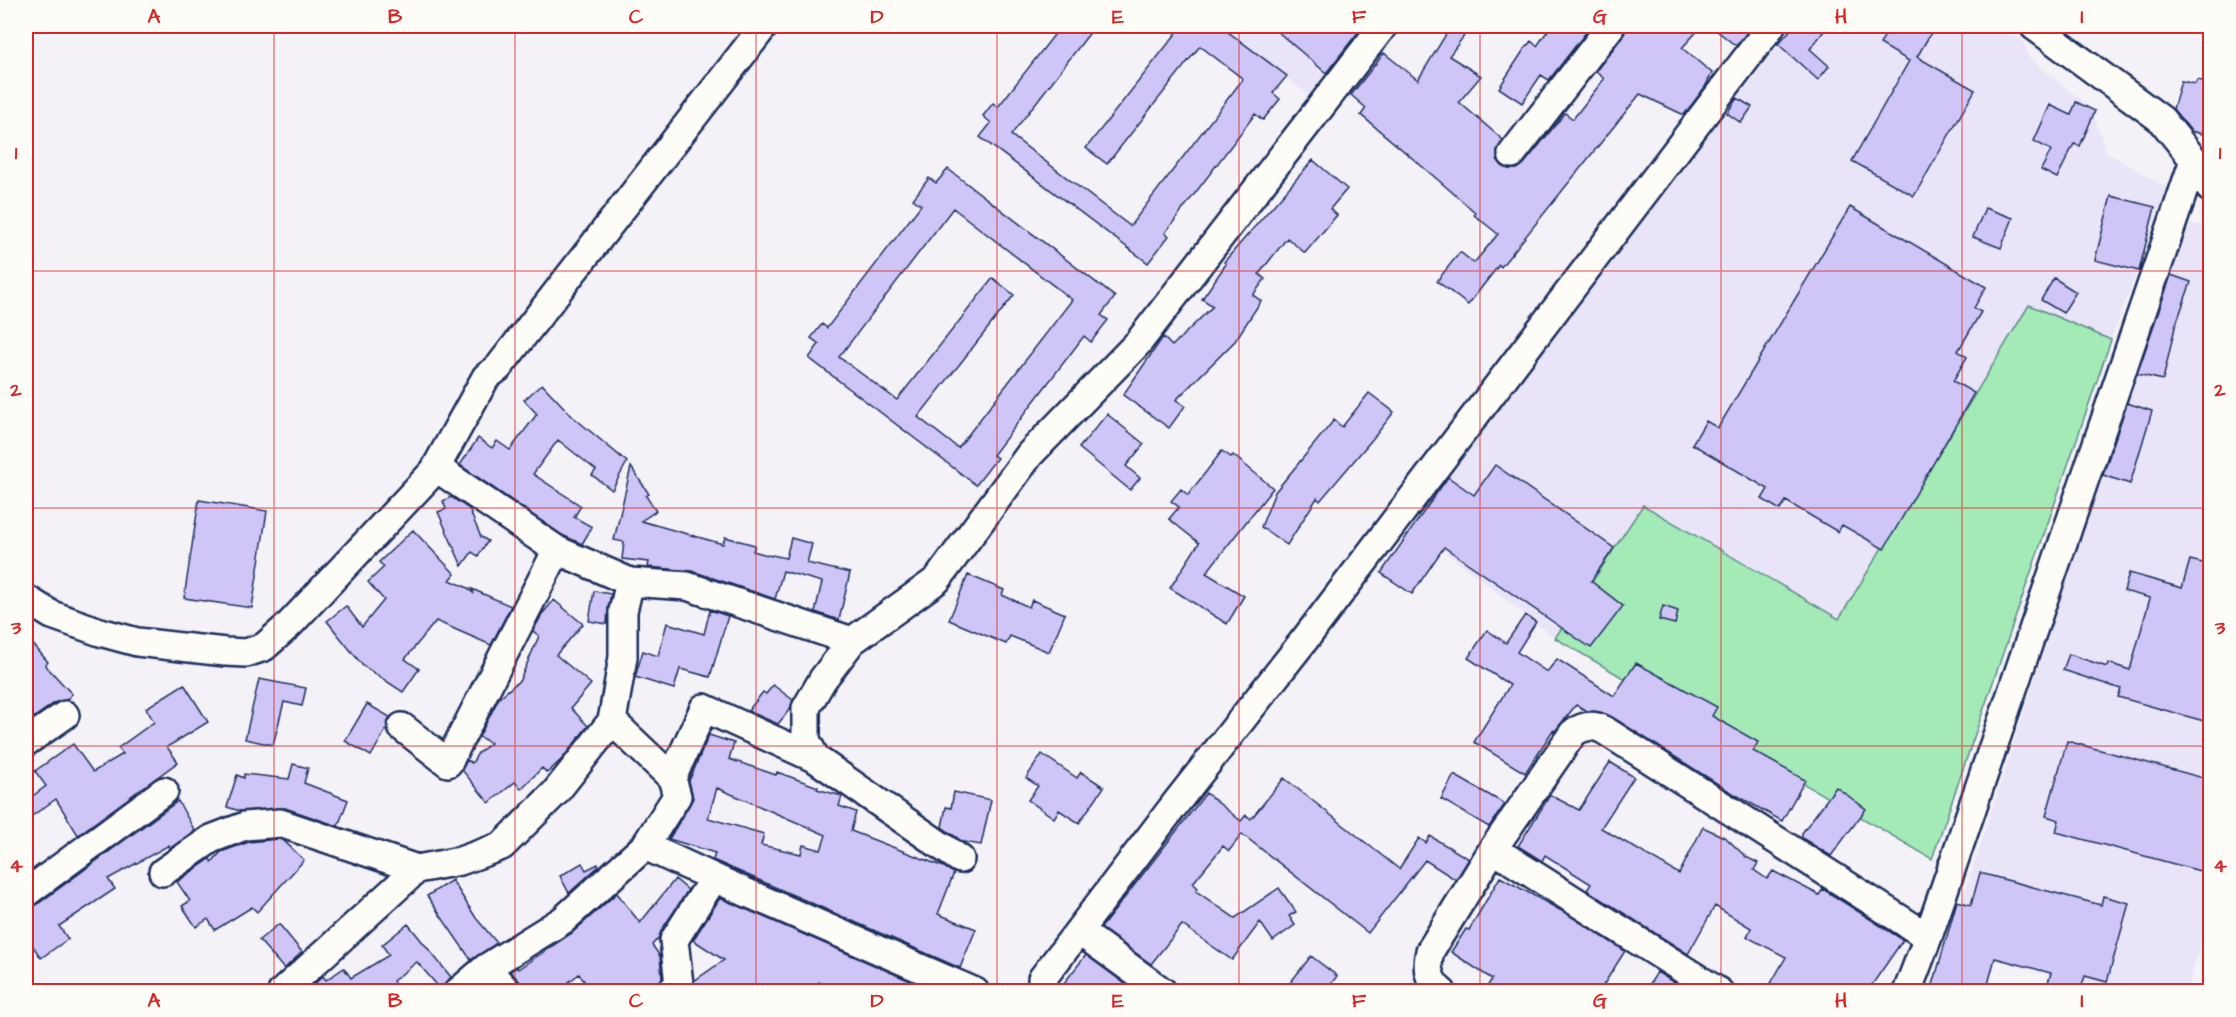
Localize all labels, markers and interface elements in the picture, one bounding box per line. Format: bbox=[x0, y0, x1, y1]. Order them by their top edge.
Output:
text: A bbox=[148, 3, 161, 31]
text: B bbox=[388, 3, 403, 31]
text: C bbox=[629, 3, 644, 31]
text: D bbox=[871, 3, 884, 31]
text: E bbox=[1112, 3, 1124, 31]
text: F bbox=[1352, 3, 1367, 31]
text: G bbox=[1593, 3, 1607, 31]
text: H bbox=[1835, 3, 1847, 31]
text: I bbox=[2080, 3, 2084, 31]
text: 1 bbox=[15, 139, 18, 167]
text: 1 bbox=[2219, 139, 2222, 167]
text: 2 bbox=[9, 376, 22, 404]
text: 2 bbox=[2213, 376, 2226, 404]
text: 3 bbox=[10, 614, 22, 642]
text: 3 bbox=[2214, 614, 2226, 642]
text: 4 bbox=[9, 852, 23, 880]
text: 4 bbox=[2213, 852, 2227, 880]
text: A bbox=[148, 987, 161, 1015]
text: B bbox=[388, 987, 403, 1015]
text: C bbox=[629, 987, 644, 1015]
text: D bbox=[871, 987, 884, 1015]
text: E bbox=[1112, 987, 1124, 1015]
text: F bbox=[1352, 987, 1367, 1015]
text: G bbox=[1593, 987, 1607, 1015]
text: H bbox=[1835, 987, 1847, 1015]
text: I bbox=[2080, 987, 2084, 1015]

